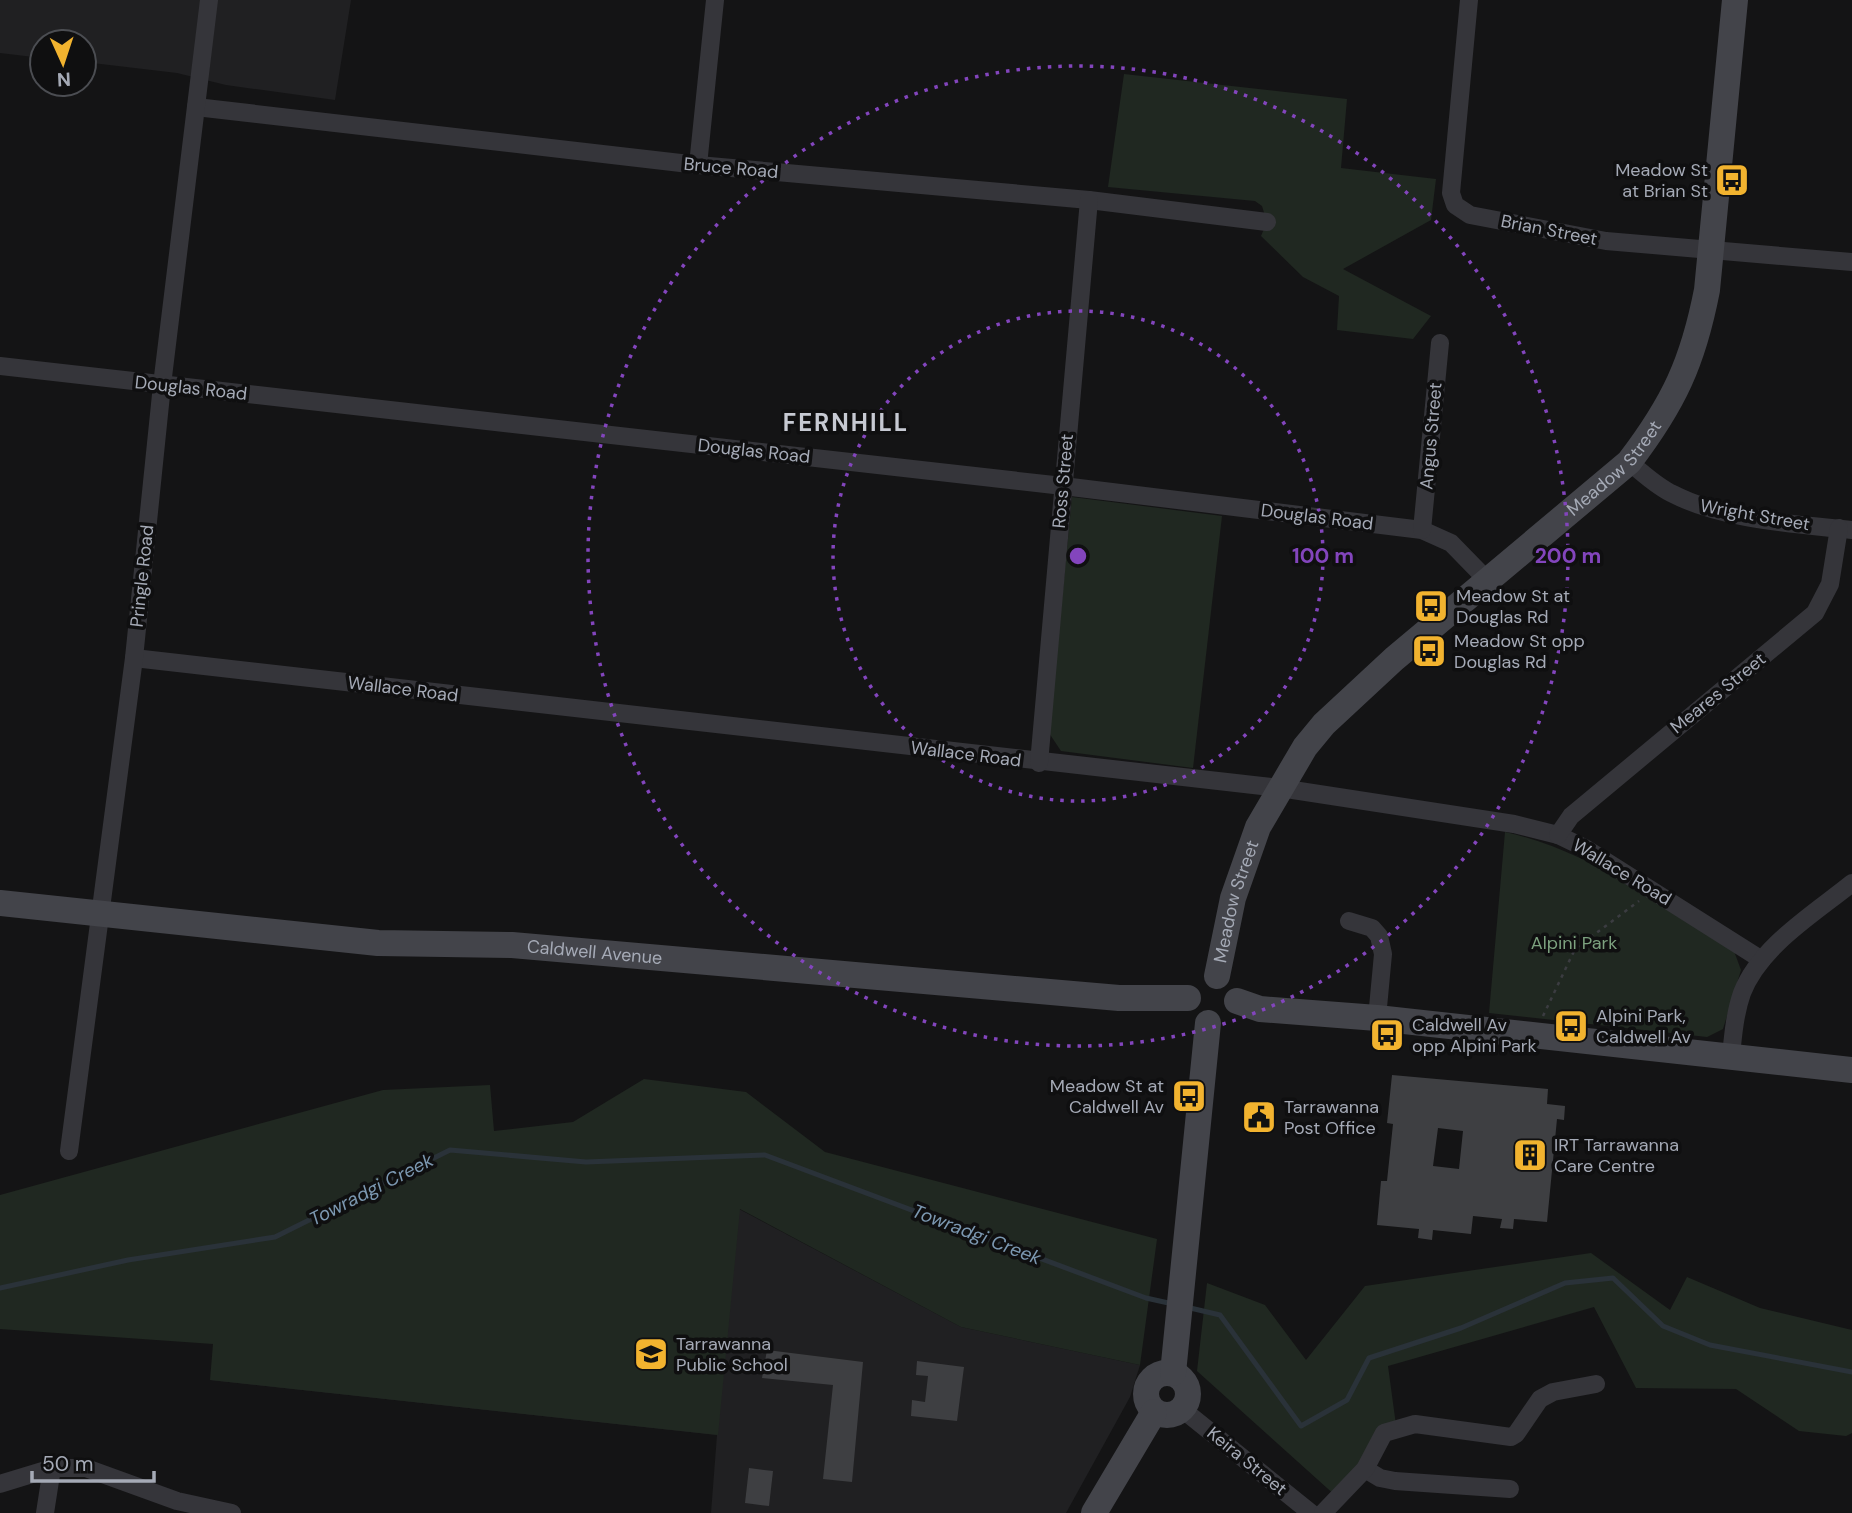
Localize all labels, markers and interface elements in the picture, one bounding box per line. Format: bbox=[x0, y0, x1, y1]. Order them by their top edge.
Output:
north arrow bbox=[28, 28, 98, 98]
text: N bbox=[56, 67, 71, 92]
street label: Bruce Road bbox=[683, 152, 779, 184]
place label: Meadow St at Brian St bbox=[1615, 158, 1708, 203]
bus stop icon: Meadow St at Brian St bbox=[1713, 161, 1751, 199]
street label: Brian Street bbox=[1499, 209, 1599, 251]
street label: Douglas Road bbox=[134, 370, 248, 406]
street label: Angus Street bbox=[1414, 381, 1448, 491]
district label: FERNHILL bbox=[783, 407, 909, 438]
street label: Meadow Street bbox=[1562, 416, 1667, 521]
street label: Douglas Road bbox=[697, 433, 811, 469]
street label: Ross Street bbox=[1047, 433, 1079, 529]
street label: Wright Street bbox=[1698, 494, 1812, 536]
street label: Douglas Road bbox=[1259, 498, 1375, 536]
street label: Pringle Road bbox=[125, 524, 159, 628]
text: 100 m bbox=[1292, 542, 1354, 570]
text: 200 m bbox=[1535, 542, 1601, 570]
centre of rings bbox=[1066, 544, 1090, 568]
place label: Meadow St at Douglas Rd bbox=[1456, 584, 1570, 629]
bus stop icon: Meadow St at Douglas Rd bbox=[1412, 587, 1450, 625]
place label: Meadow St opp Douglas Rd bbox=[1454, 629, 1585, 674]
bus stop icon: Meadow St opp Douglas Rd bbox=[1410, 632, 1448, 670]
street label: Meares Street bbox=[1665, 647, 1771, 739]
street label: Wallace Road bbox=[346, 670, 460, 708]
street label: Wallace Road bbox=[909, 735, 1023, 773]
street label: Wallace Road bbox=[1568, 833, 1676, 911]
street label: Meadow Street bbox=[1208, 837, 1264, 965]
park label: Alpini Park bbox=[1531, 931, 1617, 955]
street label: Caldwell Avenue bbox=[526, 934, 663, 970]
place label: Alpini Park, Caldwell Av bbox=[1596, 1004, 1691, 1049]
bus stop icon: Alpini Park, Caldwell Av bbox=[1552, 1007, 1590, 1045]
place label: Caldwell Av opp Alpini Park bbox=[1412, 1013, 1537, 1058]
bus stop icon: Caldwell Av opp Alpini Park bbox=[1368, 1016, 1406, 1054]
place label: Meadow St at Caldwell Av bbox=[1050, 1074, 1165, 1119]
bus stop icon: Meadow St at Caldwell Av bbox=[1170, 1077, 1208, 1115]
place label: Tarrawanna Post Office bbox=[1284, 1095, 1379, 1140]
public building icon: Tarrawanna Post Office bbox=[1240, 1098, 1278, 1136]
place label: IRT Tarrawanna Care Centre bbox=[1554, 1133, 1679, 1178]
building icon: IRT Tarrawanna Care Centre bbox=[1511, 1136, 1549, 1174]
water label: Towradgi Creek bbox=[305, 1147, 438, 1232]
water label: Towradgi Creek bbox=[909, 1198, 1045, 1271]
place label: Tarrawanna Public School bbox=[676, 1332, 788, 1377]
school or university icon: Tarrawanna Public School bbox=[632, 1335, 670, 1373]
street label: Keira Street bbox=[1202, 1421, 1292, 1501]
scale bar bbox=[32, 1440, 154, 1484]
text: 50 m bbox=[42, 1450, 93, 1478]

